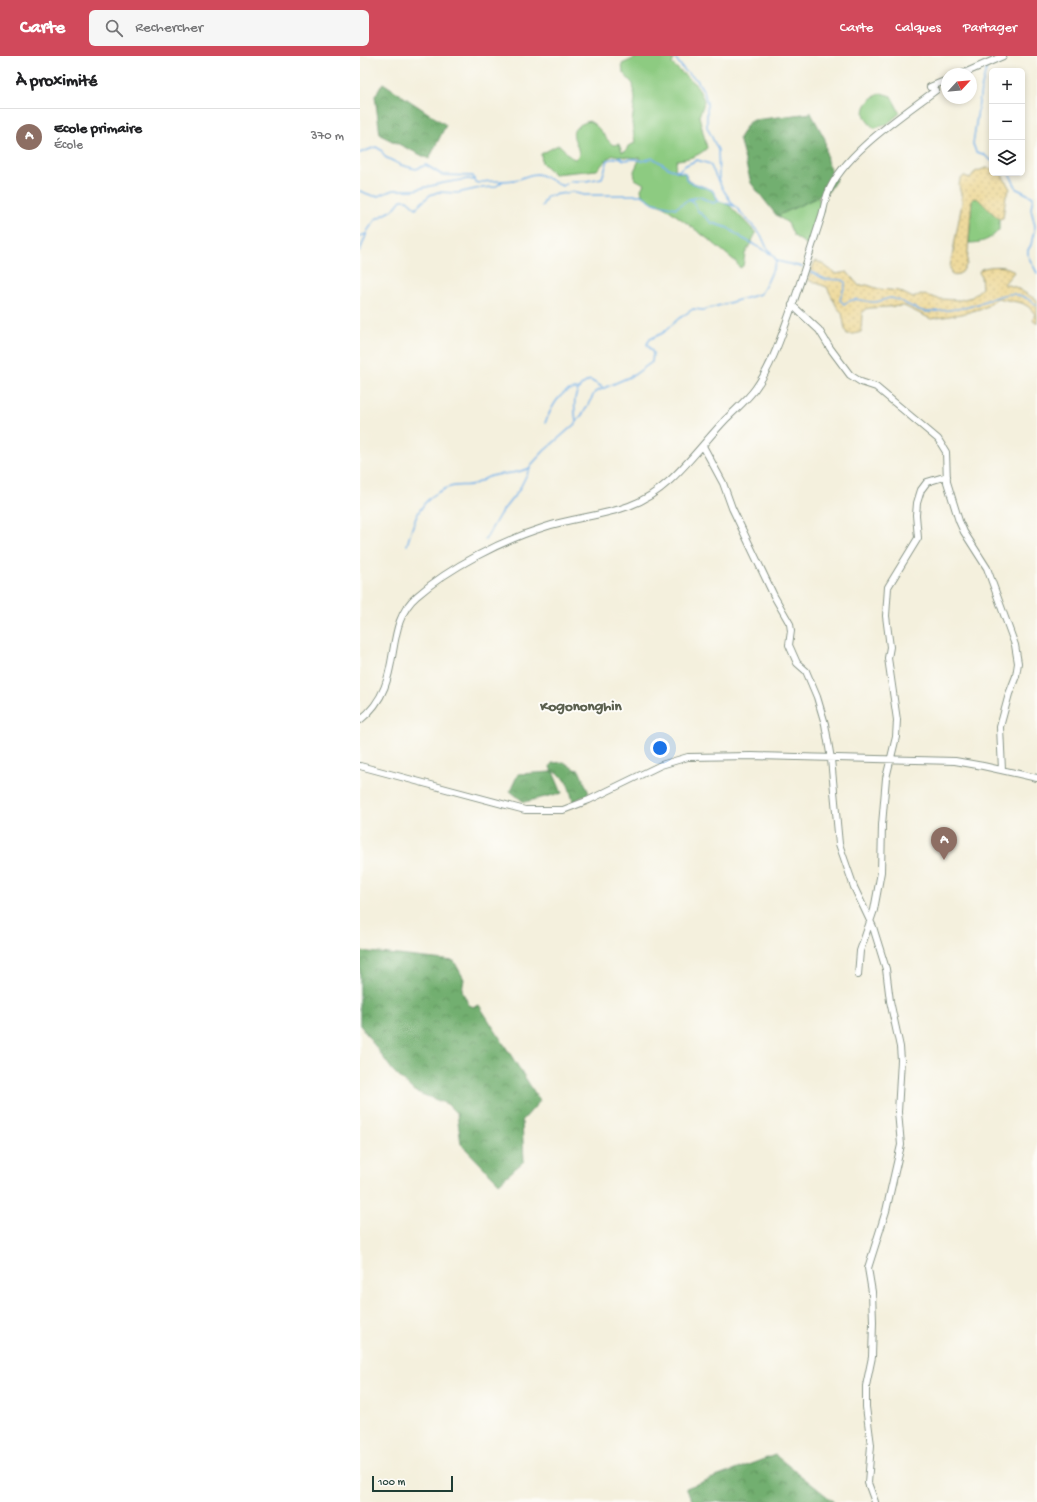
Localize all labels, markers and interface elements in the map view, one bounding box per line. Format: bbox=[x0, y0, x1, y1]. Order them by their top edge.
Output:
search box bbox=[89, 10, 369, 46]
text: Carte bbox=[20, 17, 65, 40]
icon: search bbox=[103, 17, 125, 39]
text: Rechercher bbox=[135, 19, 203, 37]
text: Carte bbox=[840, 20, 873, 37]
text: Calques bbox=[895, 20, 941, 37]
text: Partager bbox=[963, 20, 1017, 37]
north arrow bbox=[941, 68, 977, 104]
map controls bbox=[989, 68, 1025, 176]
button: + bbox=[989, 68, 1025, 104]
text: À proximité bbox=[16, 72, 97, 92]
button: − bbox=[989, 104, 1025, 140]
text: Ecole primaire bbox=[54, 120, 142, 138]
text: A bbox=[25, 129, 33, 144]
text: 370 m bbox=[311, 129, 344, 144]
text: École bbox=[54, 138, 83, 153]
button: layers bbox=[989, 140, 1025, 176]
district label: Kogononghin bbox=[539, 698, 623, 716]
your location bbox=[650, 738, 670, 758]
pin: A bbox=[931, 827, 957, 860]
scale bar bbox=[372, 1474, 453, 1493]
text: 100 m bbox=[378, 1477, 405, 1489]

